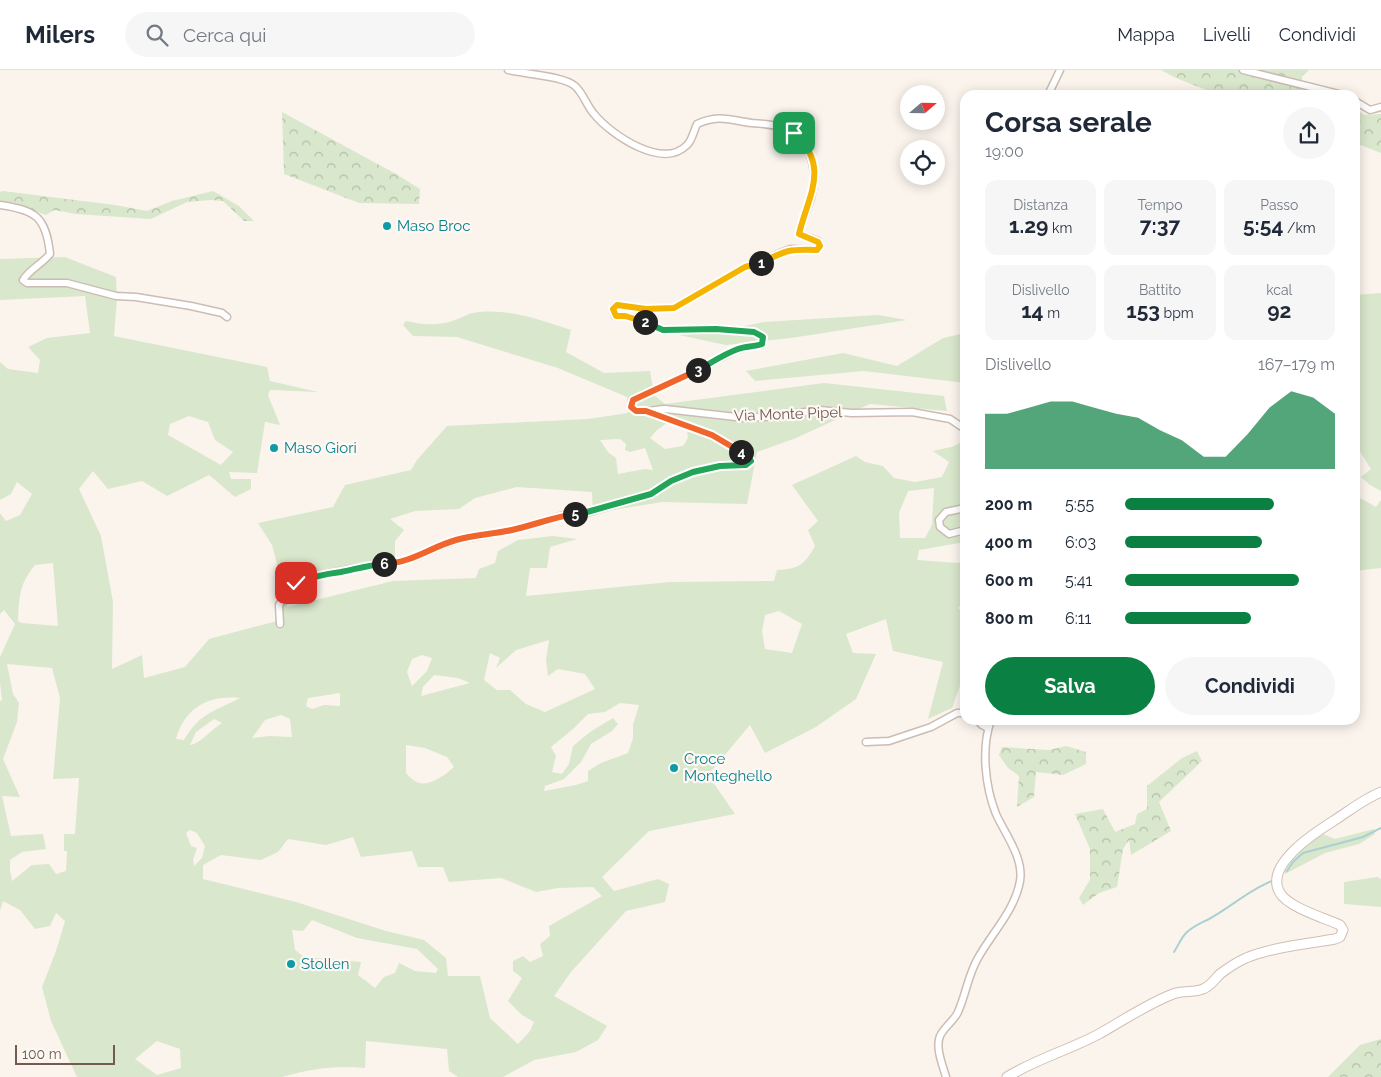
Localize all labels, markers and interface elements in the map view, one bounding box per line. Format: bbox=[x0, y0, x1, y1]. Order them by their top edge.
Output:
search box bbox=[125, 12, 475, 57]
text: Milers bbox=[25, 20, 95, 49]
icon: search bbox=[143, 21, 171, 49]
text: Cerca qui bbox=[183, 24, 266, 46]
text: Mappa bbox=[1117, 24, 1175, 45]
text: Livelli bbox=[1203, 24, 1251, 45]
text: Condividi bbox=[1279, 24, 1356, 45]
north arrow bbox=[900, 85, 945, 130]
map controls bbox=[900, 85, 945, 185]
text: Corsa serale bbox=[985, 106, 1152, 139]
button: share bbox=[1283, 107, 1335, 159]
pin bbox=[773, 112, 815, 154]
icon: arrive bbox=[780, 119, 808, 147]
button: locate bbox=[900, 140, 945, 185]
text: 19:00 bbox=[985, 142, 1024, 161]
text: Distanza bbox=[1013, 197, 1068, 213]
text: Tempo bbox=[1137, 197, 1183, 213]
text: Passo bbox=[1260, 197, 1298, 213]
text: 1.29 bbox=[1009, 213, 1048, 238]
text: 7:37 bbox=[1140, 213, 1180, 238]
text: 5:54 bbox=[1243, 213, 1283, 238]
place label: Maso Broc bbox=[397, 217, 470, 235]
marker: Maso Broc bbox=[381, 220, 393, 232]
text: km bbox=[1048, 220, 1072, 236]
text: /km bbox=[1283, 220, 1316, 236]
pin: 1 bbox=[748, 250, 774, 276]
text: 1 bbox=[758, 255, 765, 271]
text: Dislivello bbox=[1012, 282, 1070, 298]
text: Battito bbox=[1139, 282, 1181, 298]
text: kcal bbox=[1266, 282, 1292, 298]
text: 14 bbox=[1021, 298, 1044, 323]
text: 153 bbox=[1126, 298, 1160, 323]
text: 92 bbox=[1267, 298, 1291, 323]
text: m bbox=[1044, 305, 1060, 321]
text: bpm bbox=[1160, 305, 1194, 321]
pin: 2 bbox=[632, 310, 658, 334]
text: 2 bbox=[642, 314, 649, 330]
text: Dislivello bbox=[985, 355, 1051, 374]
text: 167–179 m bbox=[1258, 355, 1335, 374]
pin: 3 bbox=[686, 358, 710, 382]
text: 3 bbox=[695, 362, 702, 378]
street label: Via Monte Pipel bbox=[734, 403, 843, 425]
place label: Maso Giori bbox=[284, 439, 357, 457]
pin: 4 bbox=[728, 440, 754, 464]
marker: Maso Giori bbox=[268, 442, 280, 454]
text: 4 bbox=[738, 444, 746, 460]
text: 200 m bbox=[985, 495, 1032, 514]
text: 5:55 bbox=[1065, 495, 1094, 514]
pin: 5 bbox=[562, 502, 588, 526]
text: 5 bbox=[572, 506, 579, 522]
text: 400 m bbox=[985, 533, 1033, 552]
text: 6:03 bbox=[1065, 533, 1096, 552]
pin: 6 bbox=[372, 552, 396, 576]
text: 6 bbox=[380, 556, 389, 572]
pin bbox=[275, 562, 317, 604]
icon: check bbox=[282, 569, 310, 597]
text: 600 m bbox=[985, 571, 1033, 590]
text: 5:41 bbox=[1065, 571, 1092, 590]
text: 800 m bbox=[985, 609, 1033, 628]
text: 6:11 bbox=[1065, 609, 1091, 628]
button: Salva bbox=[985, 657, 1155, 715]
button: Condividi bbox=[1165, 657, 1335, 715]
place label: Croce Monteghello bbox=[684, 750, 772, 785]
marker: Croce Monteghello bbox=[668, 762, 680, 774]
place label: Stollen bbox=[301, 955, 350, 973]
marker: Stollen bbox=[285, 958, 297, 970]
scale bar bbox=[15, 1042, 115, 1065]
text: 100 m bbox=[22, 1046, 62, 1062]

